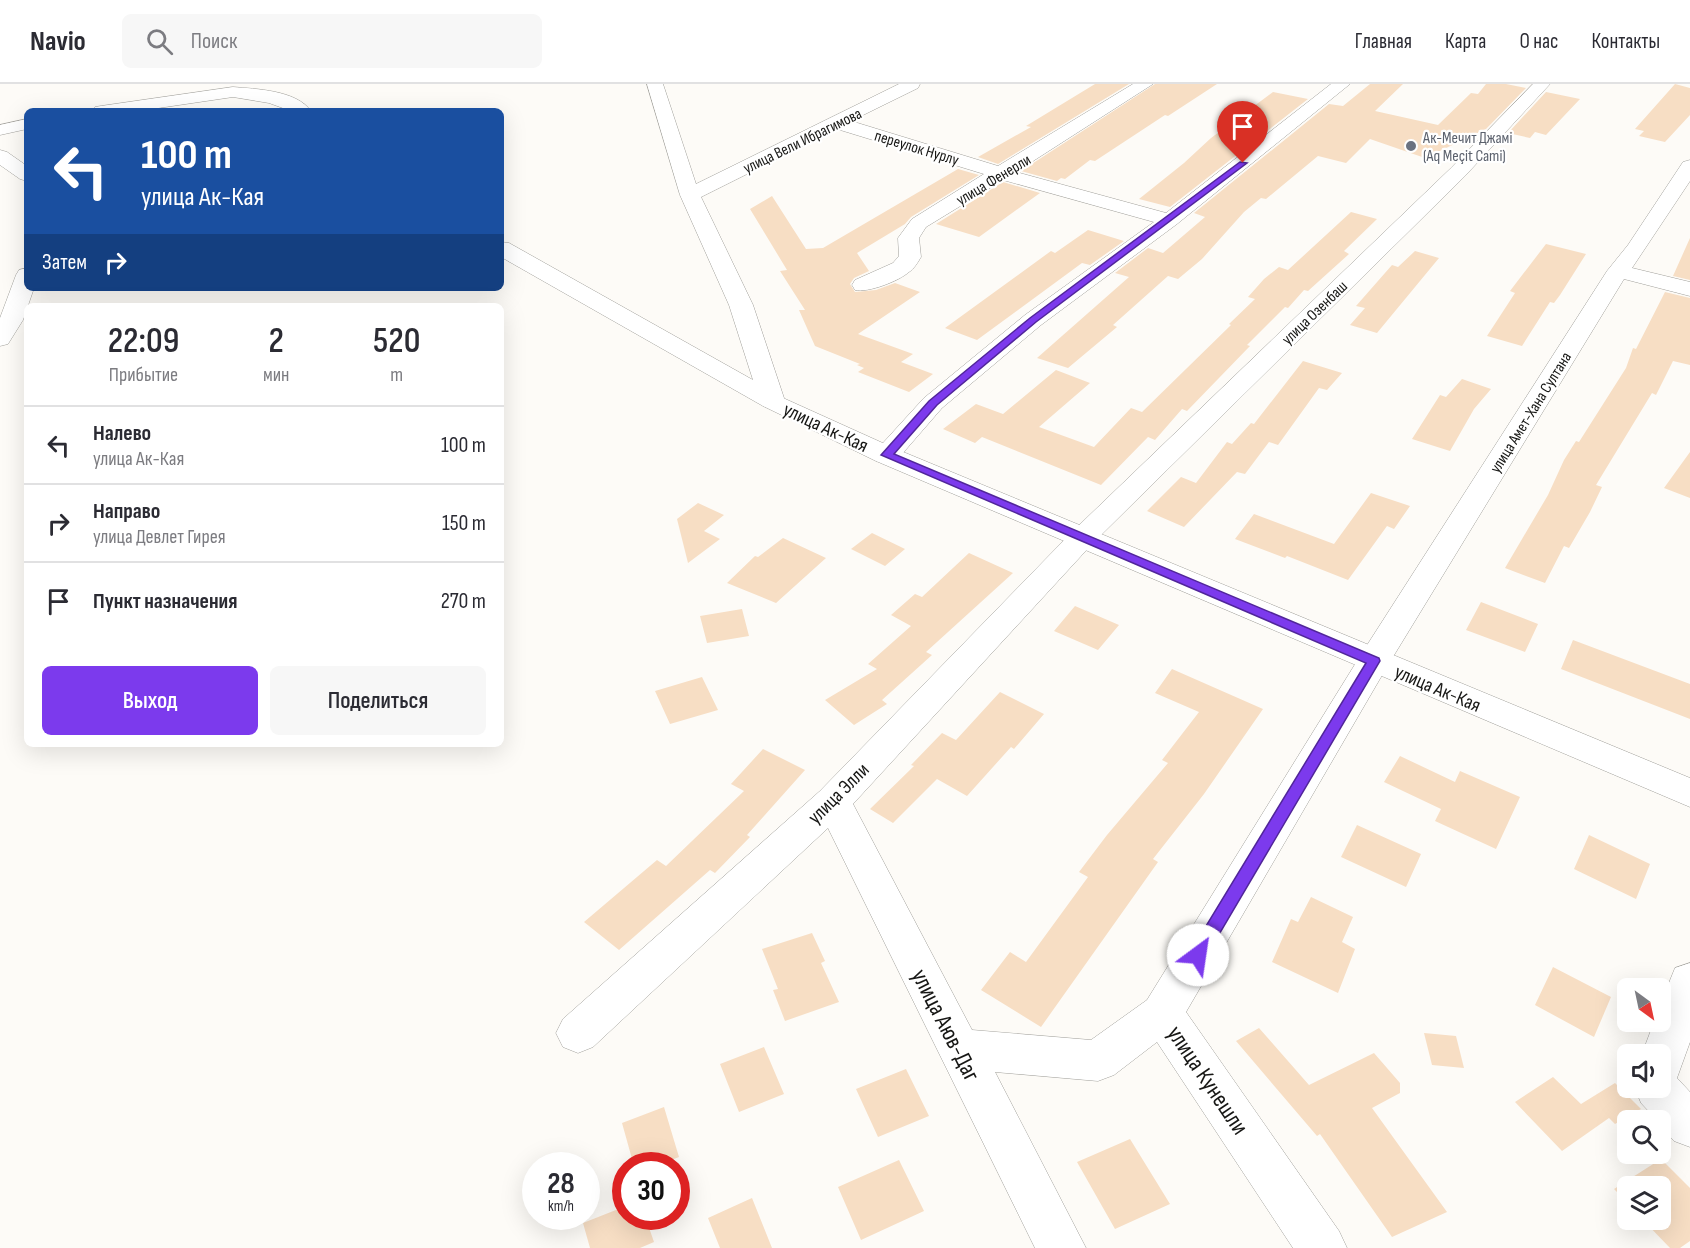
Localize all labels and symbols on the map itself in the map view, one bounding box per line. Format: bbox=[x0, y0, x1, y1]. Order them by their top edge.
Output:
pin bbox=[1217, 101, 1268, 163]
street label: улица Вели Ибрагимова bbox=[740, 105, 865, 178]
street label: переулок Нурлу bbox=[872, 127, 961, 170]
place label: Ак-Мечит Джамі (Aq Meçit Cami) bbox=[1422, 129, 1512, 166]
marker: Ак-Мечит Джамі (Aq Meçit Cami) bbox=[1404, 139, 1418, 153]
street label: улица Фенерли bbox=[953, 151, 1035, 210]
street label: улица Озенбаш bbox=[1278, 277, 1352, 349]
street label: улица Амет-Хана Султана bbox=[1486, 349, 1576, 477]
street label: улица Ак-Кая bbox=[779, 398, 872, 458]
street label: улица Ак-Кая bbox=[1391, 660, 1484, 718]
street label: улица Элли bbox=[803, 758, 874, 829]
position arrow bbox=[1166, 923, 1230, 987]
street label: улица Аюв-Даг bbox=[905, 964, 986, 1086]
north arrow bbox=[1617, 978, 1671, 1032]
street label: улица Кунешли bbox=[1161, 1020, 1255, 1140]
speed limit sign: 30 bbox=[612, 1152, 690, 1230]

